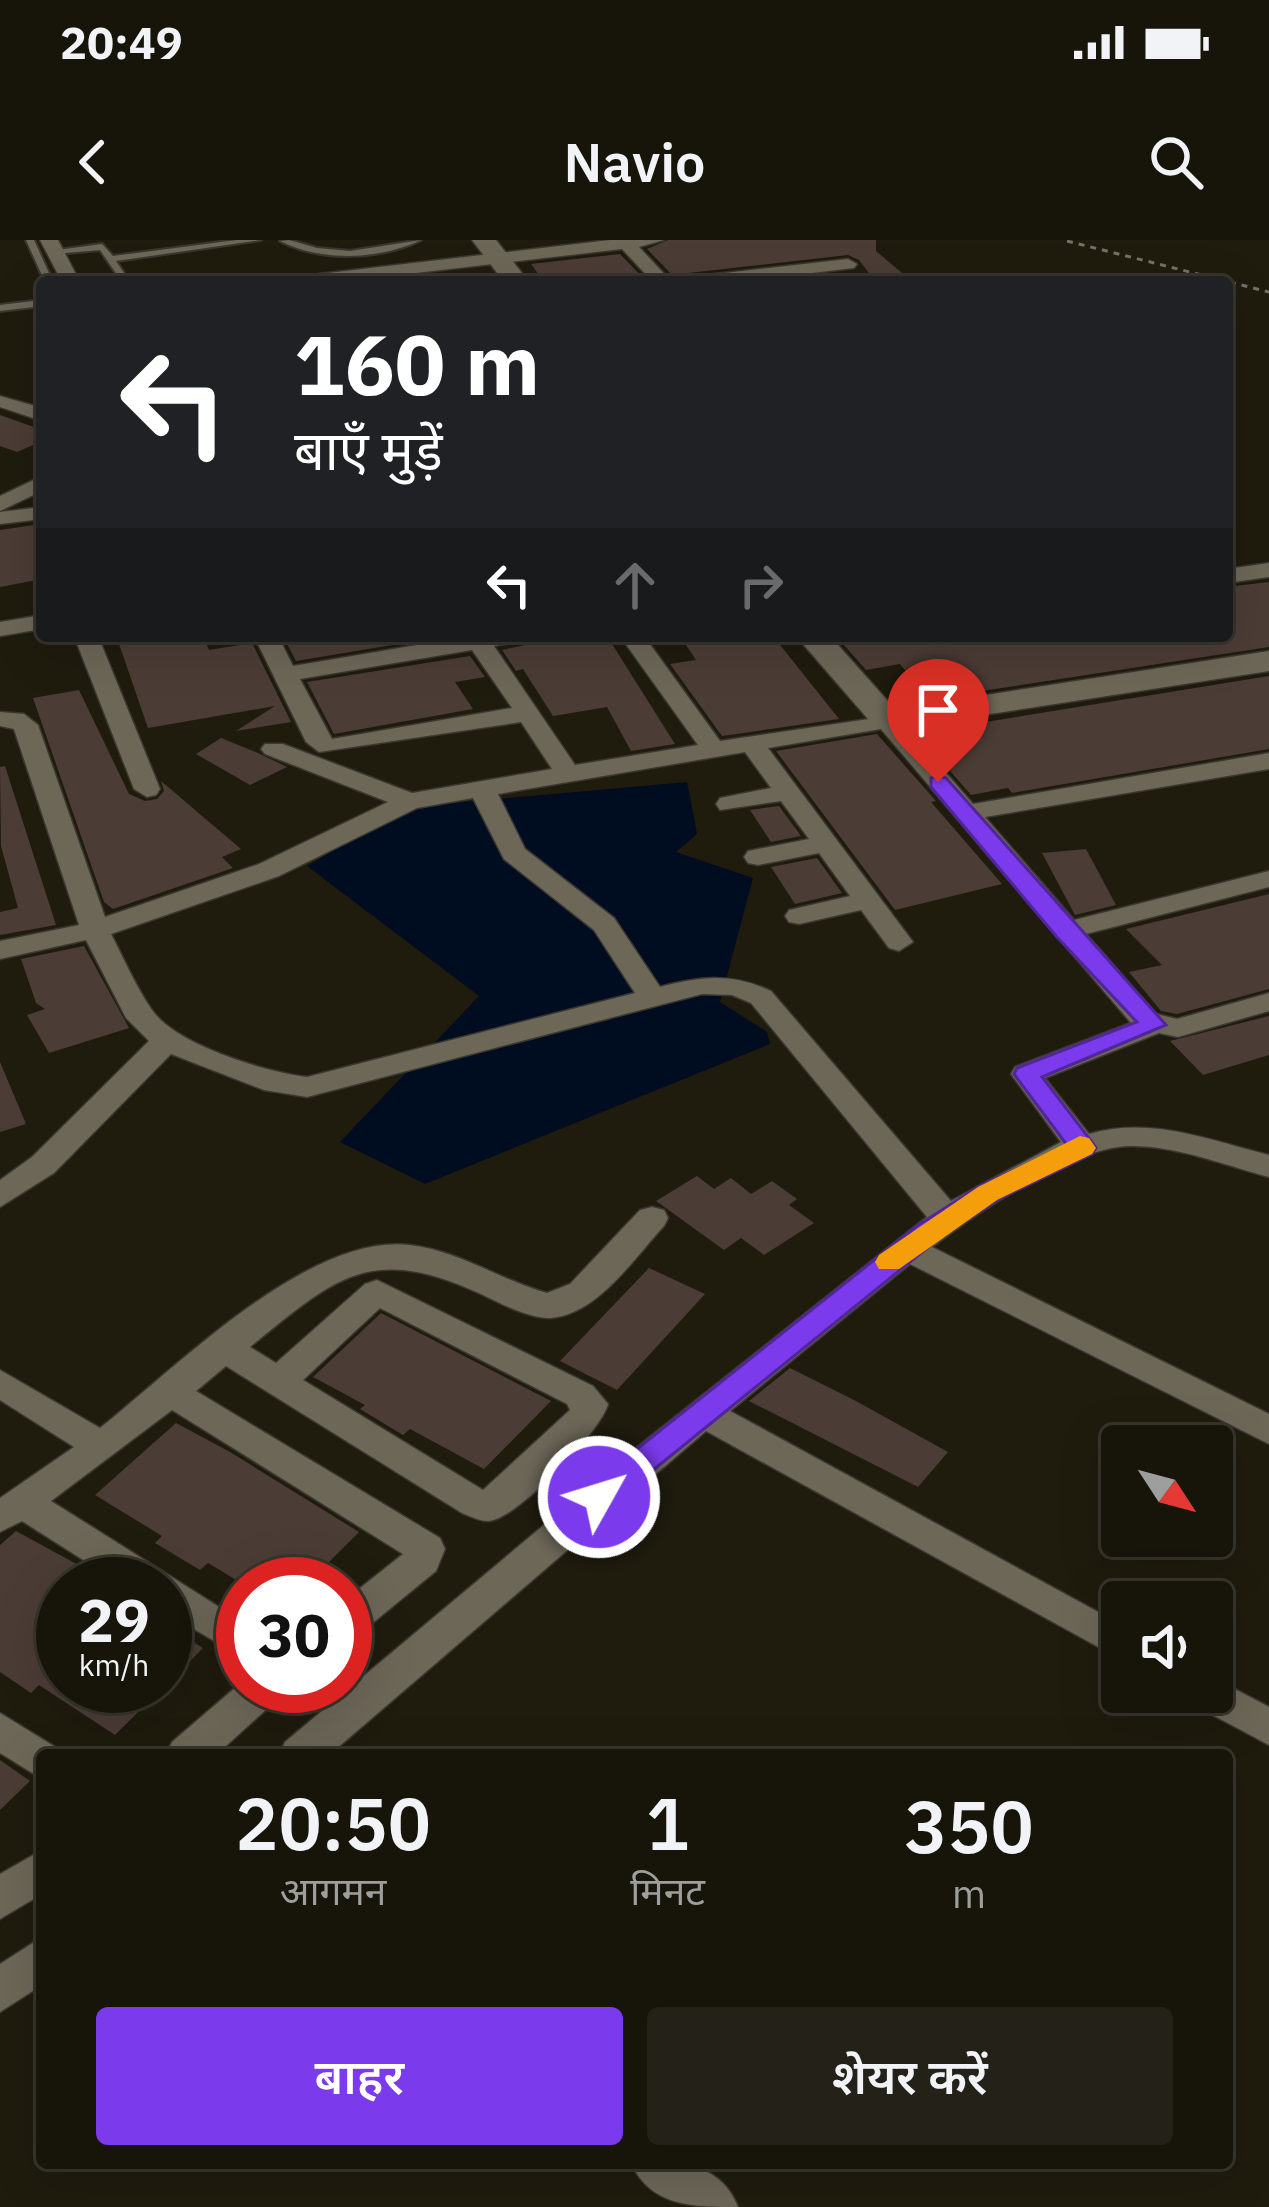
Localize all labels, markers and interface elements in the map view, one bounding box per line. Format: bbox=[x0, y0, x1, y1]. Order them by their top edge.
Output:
text: 20:49 bbox=[60, 13, 183, 71]
text: Navio bbox=[563, 127, 706, 197]
icon: back bbox=[60, 129, 126, 195]
icon: search bbox=[1143, 129, 1209, 195]
text: 160 m bbox=[294, 309, 540, 418]
icon: left bbox=[96, 324, 252, 480]
text: बाएँ मुड़ें bbox=[294, 415, 443, 485]
icon: left bbox=[476, 552, 542, 618]
icon: ahead bbox=[602, 552, 668, 618]
icon: right bbox=[728, 552, 794, 618]
pin bbox=[887, 659, 989, 782]
icon: arrive bbox=[905, 677, 971, 743]
north arrow bbox=[1101, 1425, 1233, 1557]
map controls bbox=[1101, 1425, 1233, 1713]
position arrow bbox=[536, 1434, 662, 1560]
speed limit sign: 30 bbox=[216, 1557, 372, 1713]
text: 29 bbox=[78, 1580, 150, 1659]
button: sound bbox=[1101, 1581, 1233, 1713]
text: km/h bbox=[79, 1645, 149, 1684]
text: 20:50 bbox=[235, 1776, 431, 1870]
text: 1 bbox=[646, 1776, 689, 1870]
text: 350 bbox=[904, 1779, 1034, 1873]
text: आगमन bbox=[280, 1865, 387, 1916]
text: मिनट bbox=[630, 1865, 705, 1916]
text: m bbox=[952, 1868, 986, 1919]
button: बाहर bbox=[96, 2007, 623, 2145]
button: शेयर करें bbox=[647, 2007, 1173, 2145]

